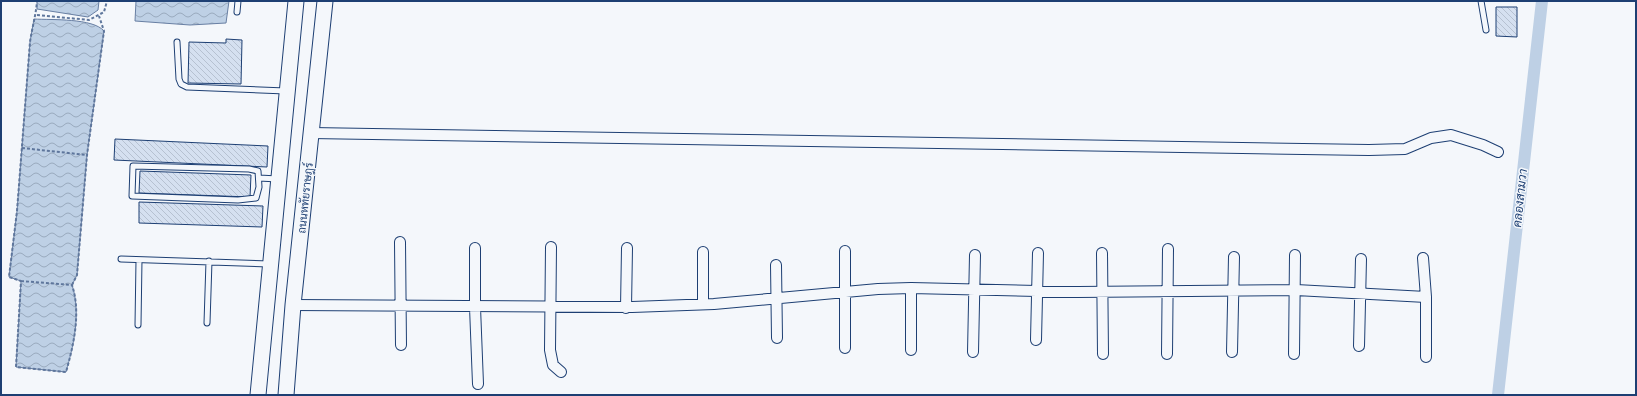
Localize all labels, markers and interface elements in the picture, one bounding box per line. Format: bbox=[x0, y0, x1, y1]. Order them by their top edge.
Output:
street label: ถนนหทัยราษฎร์ bbox=[293, 162, 317, 234]
water label: คลองสามวา bbox=[1510, 168, 1530, 228]

